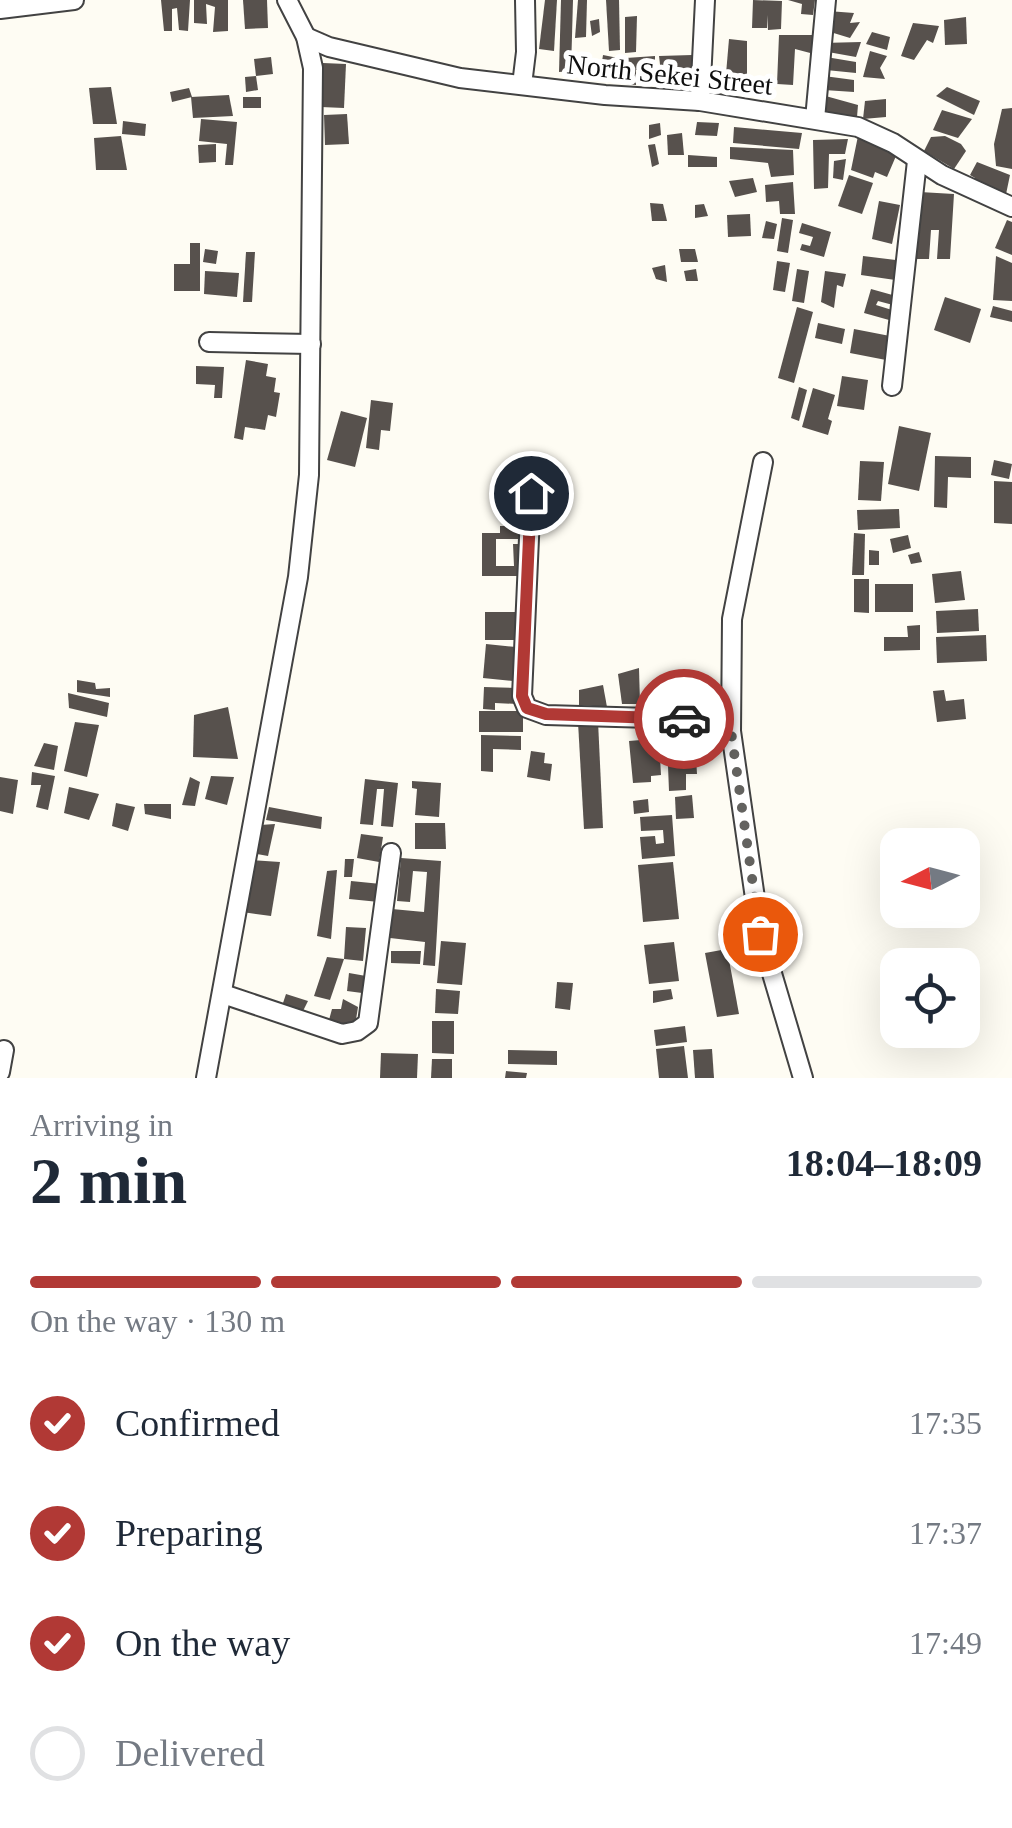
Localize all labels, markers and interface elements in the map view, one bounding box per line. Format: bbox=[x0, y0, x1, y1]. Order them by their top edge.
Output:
street label: North Sekei Street bbox=[565, 48, 775, 101]
pin bbox=[489, 451, 574, 536]
icon: home bbox=[504, 466, 559, 521]
courier bbox=[634, 669, 734, 769]
icon: car bbox=[657, 692, 712, 747]
north arrow bbox=[880, 828, 980, 928]
map controls bbox=[880, 828, 980, 1048]
pin bbox=[718, 892, 803, 977]
icon: bag bbox=[733, 907, 788, 962]
button: locate bbox=[880, 948, 980, 1048]
text: Arriving in bbox=[30, 1107, 173, 1143]
text: 18:04–18:09 bbox=[786, 1142, 982, 1184]
text: 2 min bbox=[30, 1145, 187, 1217]
text: On the way · 130 m bbox=[30, 1303, 285, 1339]
icon: check bbox=[30, 1396, 85, 1451]
text: Confirmed bbox=[115, 1402, 280, 1444]
text: 17:35 bbox=[909, 1405, 982, 1441]
icon: check bbox=[30, 1506, 85, 1561]
text: Preparing bbox=[115, 1512, 263, 1554]
text: 17:37 bbox=[909, 1515, 982, 1551]
icon: check bbox=[30, 1616, 85, 1671]
text: On the way bbox=[115, 1622, 290, 1664]
text: 17:49 bbox=[909, 1625, 982, 1661]
text: Delivered bbox=[115, 1732, 265, 1774]

